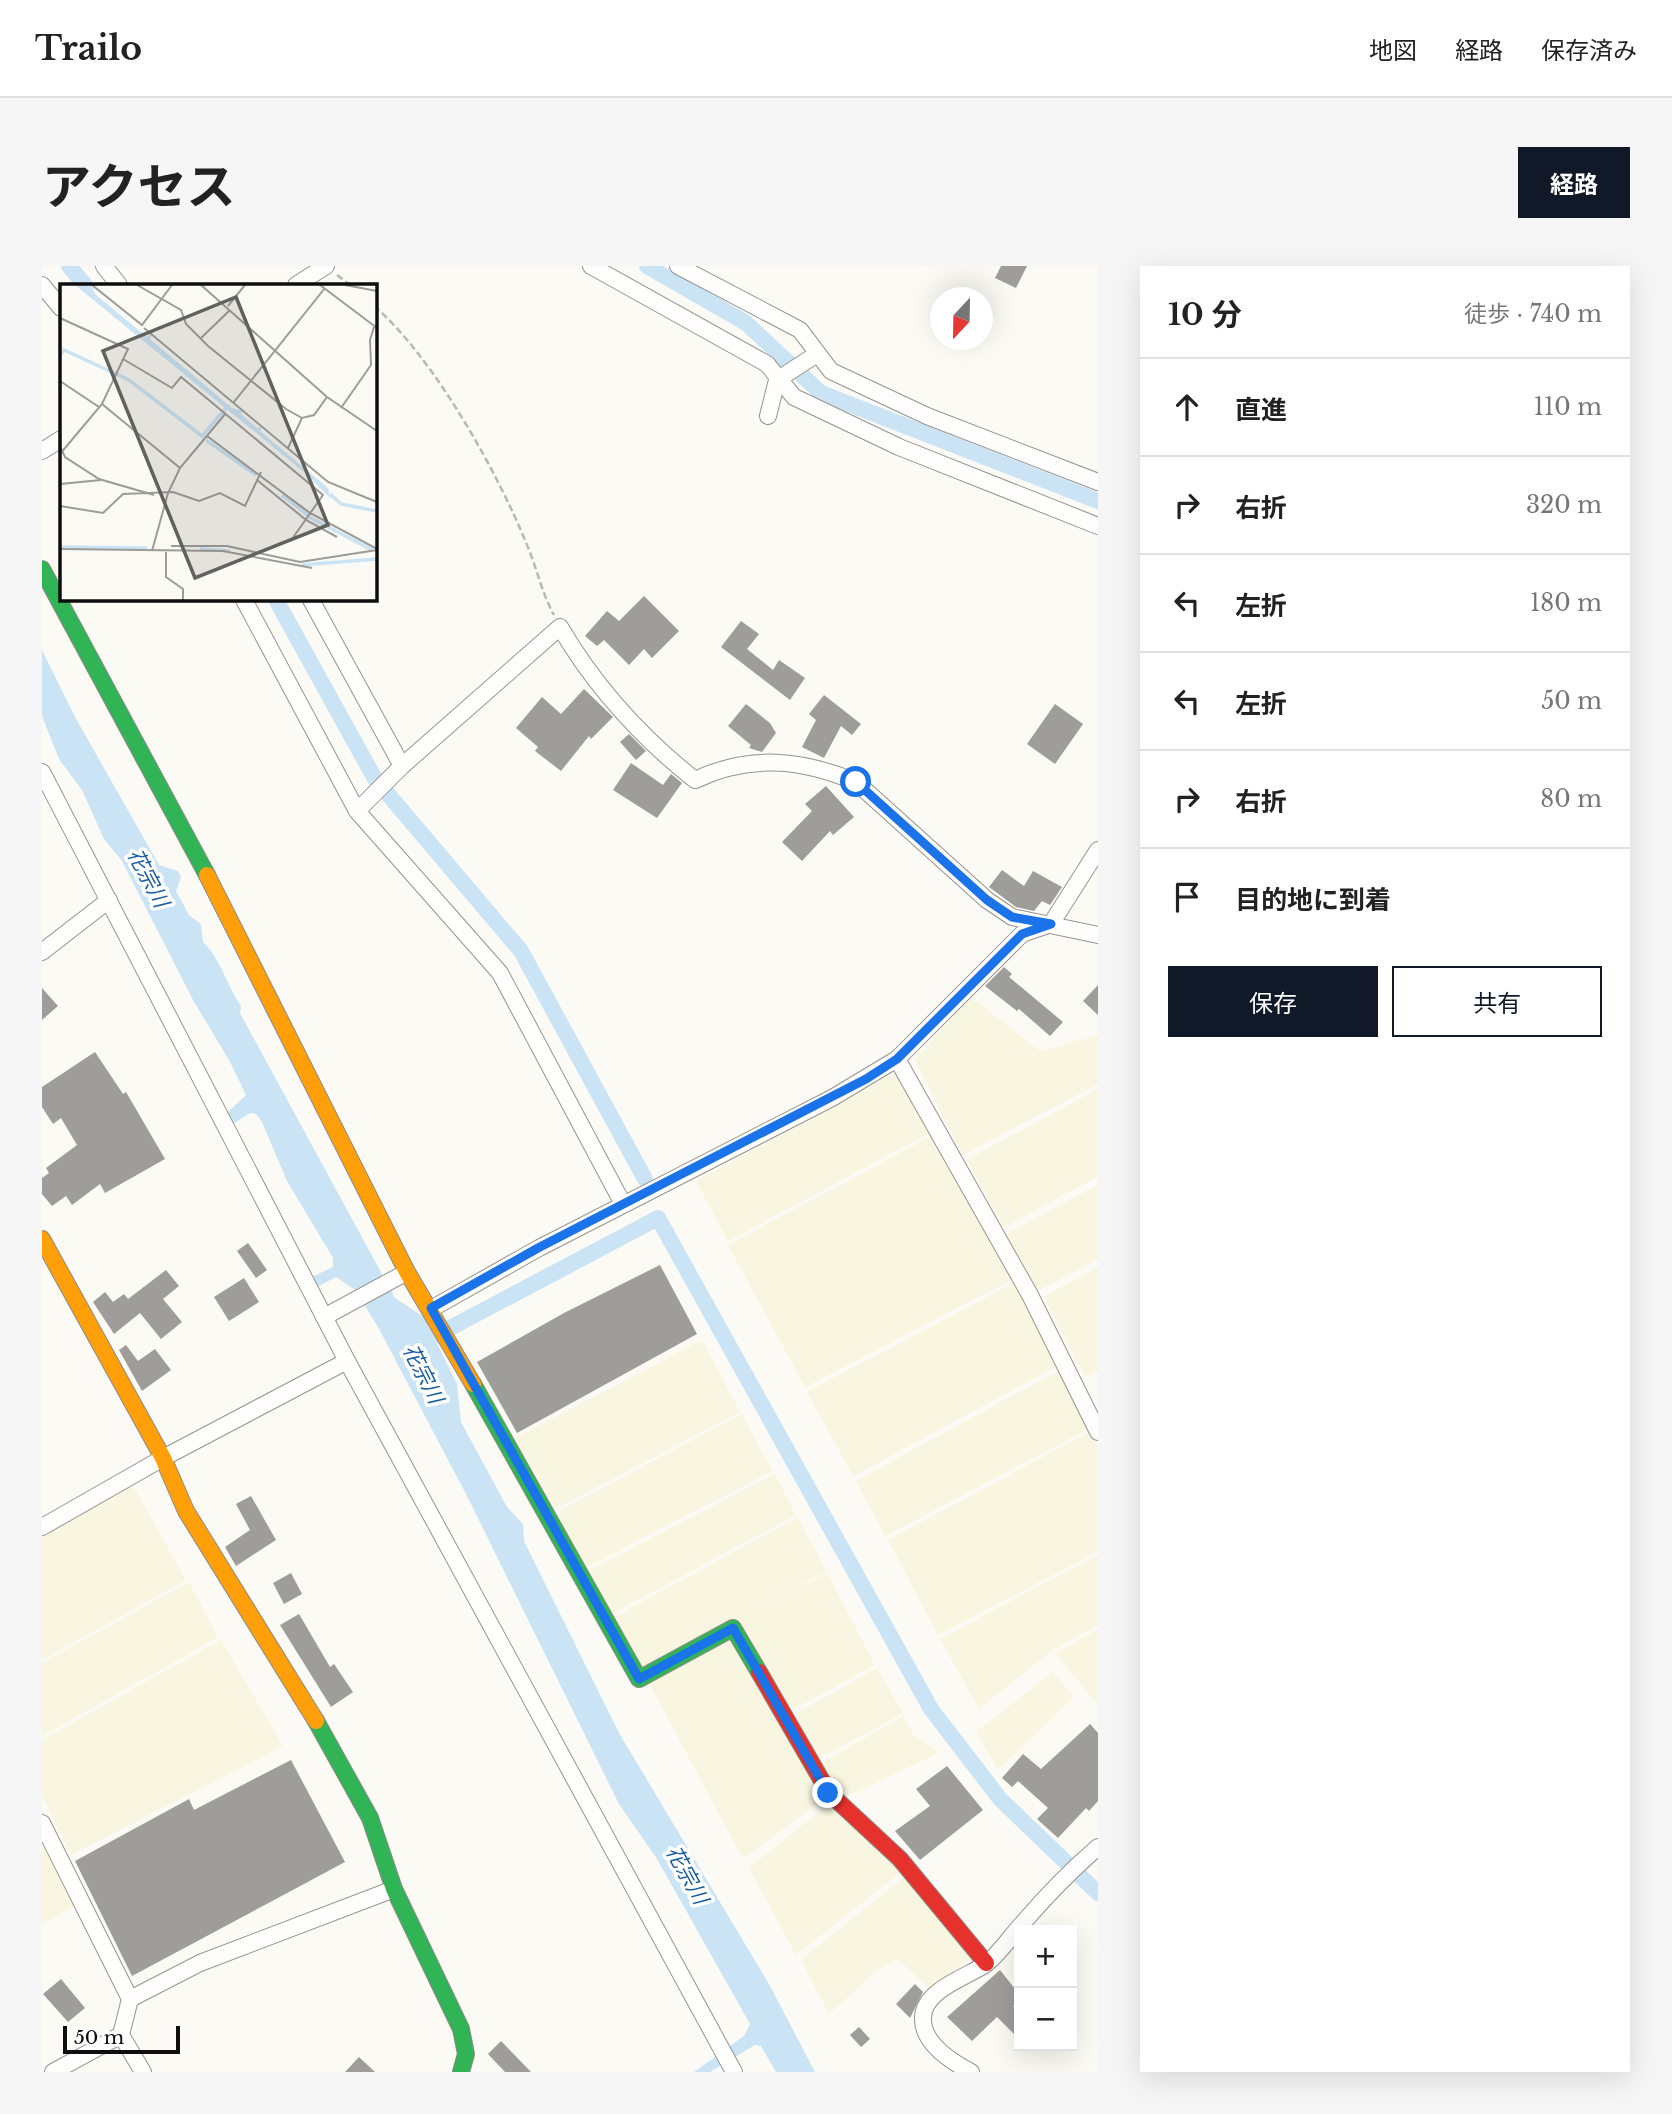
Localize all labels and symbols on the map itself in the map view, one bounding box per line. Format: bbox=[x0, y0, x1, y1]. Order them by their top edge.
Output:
inset map bbox=[60, 284, 376, 600]
north arrow bbox=[930, 287, 993, 350]
route start bbox=[840, 766, 871, 797]
water label: 花宗川 bbox=[122, 844, 175, 914]
water label: 花宗川 bbox=[397, 1340, 450, 1410]
route end bbox=[812, 1777, 843, 1808]
water label: 花宗川 bbox=[660, 1841, 715, 1911]
scale bar bbox=[63, 2023, 180, 2055]

